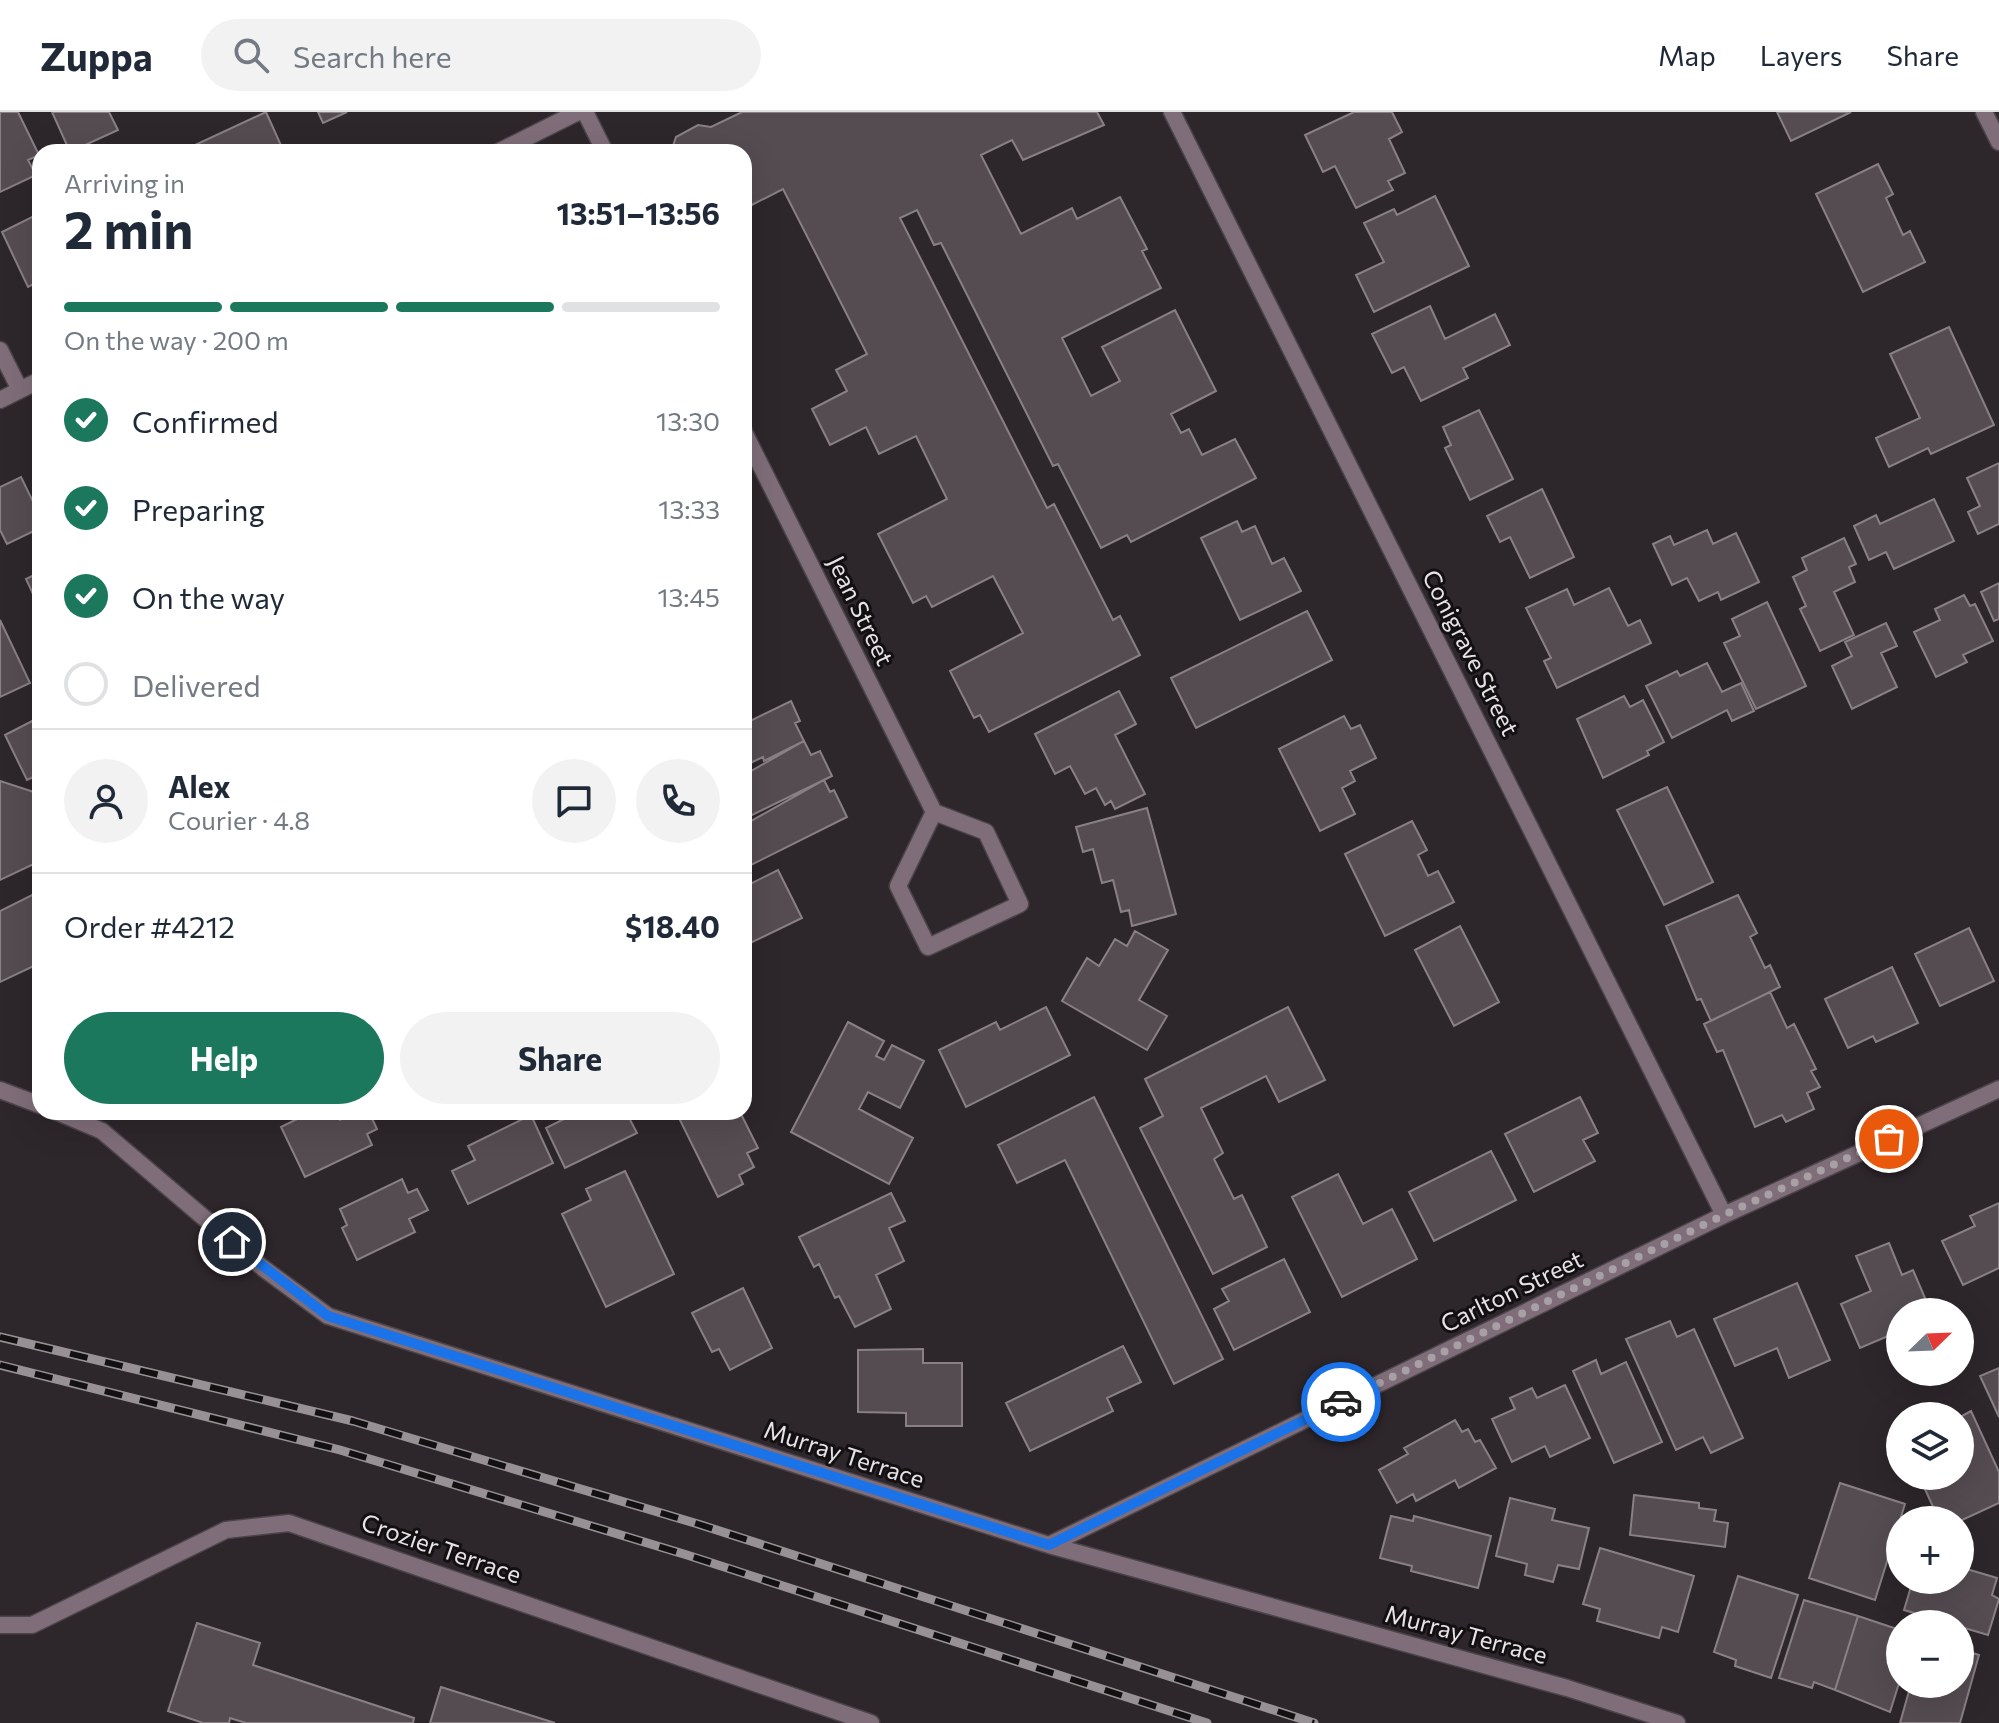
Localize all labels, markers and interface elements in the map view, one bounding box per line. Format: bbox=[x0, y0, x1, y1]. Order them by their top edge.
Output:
search box bbox=[201, 19, 761, 91]
text: Zuppa bbox=[40, 32, 153, 79]
icon: search bbox=[229, 33, 273, 77]
text: Search here bbox=[293, 37, 451, 74]
text: Map bbox=[1658, 38, 1716, 72]
text: Layers bbox=[1760, 38, 1842, 72]
text: Share bbox=[1886, 38, 1959, 72]
text: Arriving in bbox=[64, 167, 185, 198]
text: 13:51–13:56 bbox=[557, 194, 720, 231]
text: 2 min bbox=[64, 196, 193, 260]
text: On the way · 200 m bbox=[64, 324, 289, 355]
icon: check bbox=[64, 398, 108, 442]
text: Confirmed bbox=[132, 402, 279, 439]
text: 13:30 bbox=[656, 405, 720, 436]
icon: check bbox=[64, 486, 108, 530]
text: Preparing bbox=[132, 490, 265, 527]
text: 13:33 bbox=[658, 493, 720, 524]
street label: Jean Street bbox=[822, 551, 900, 670]
street label: Conigrave Street bbox=[1417, 565, 1526, 740]
icon: check bbox=[64, 574, 108, 618]
text: On the way bbox=[132, 578, 285, 615]
text: 13:45 bbox=[657, 581, 720, 612]
text: Delivered bbox=[132, 666, 261, 703]
button: person bbox=[64, 759, 148, 843]
button: chat bbox=[532, 759, 616, 843]
button: phone bbox=[636, 759, 720, 843]
text: Alex bbox=[168, 767, 231, 804]
text: Courier · 4.8 bbox=[168, 804, 310, 835]
text: Order #4212 bbox=[64, 907, 235, 944]
text: $18.40 bbox=[625, 907, 720, 944]
button: Help bbox=[64, 1012, 384, 1104]
button: Share bbox=[400, 1012, 720, 1104]
pin bbox=[1855, 1105, 1923, 1173]
icon: bag bbox=[1867, 1117, 1911, 1161]
pin bbox=[198, 1208, 266, 1276]
icon: home bbox=[210, 1220, 254, 1264]
street label: Carlton Street bbox=[1435, 1244, 1587, 1338]
north arrow bbox=[1886, 1298, 1974, 1386]
map controls bbox=[1886, 1298, 1974, 1698]
courier bbox=[1301, 1362, 1381, 1442]
icon: car bbox=[1319, 1380, 1363, 1424]
button: layers bbox=[1886, 1402, 1974, 1490]
street label: Murray Terrace bbox=[761, 1414, 928, 1493]
button: + bbox=[1886, 1506, 1974, 1594]
street label: Crozier Terrace bbox=[358, 1507, 525, 1588]
street label: Murray Terrace bbox=[1382, 1598, 1551, 1669]
button: − bbox=[1886, 1610, 1974, 1698]

